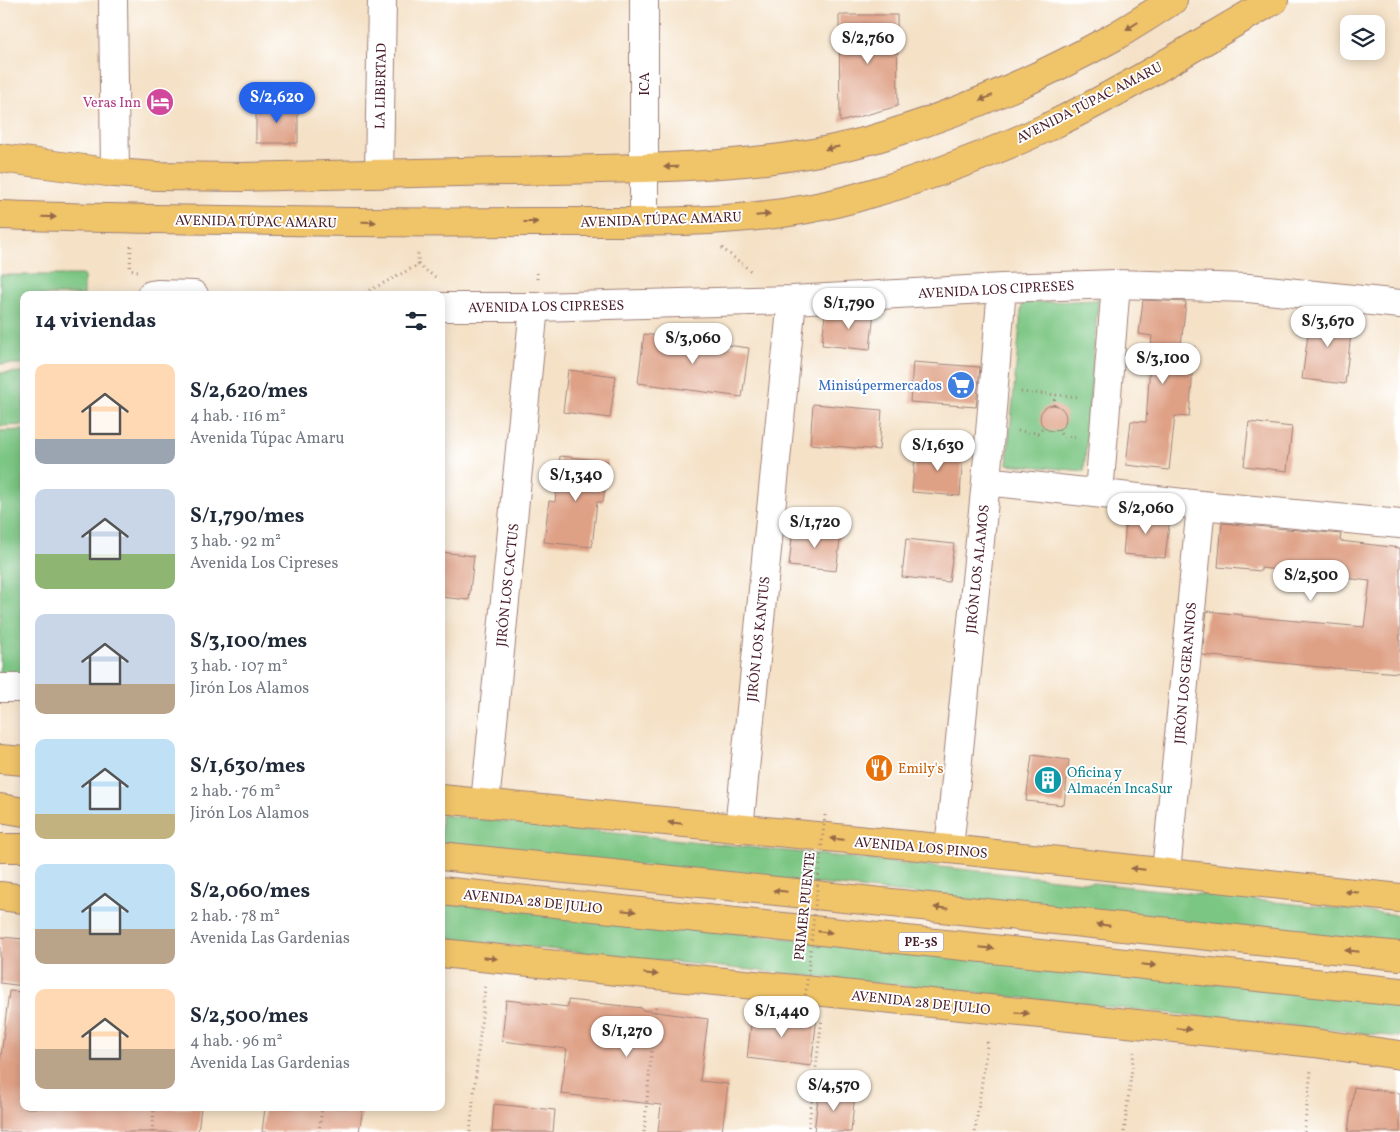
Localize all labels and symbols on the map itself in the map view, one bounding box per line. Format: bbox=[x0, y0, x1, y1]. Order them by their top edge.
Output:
one-way arrow bbox=[1125, 21, 1138, 30]
pin: S/2,760 bbox=[822, 22, 914, 65]
street label: LA LIBERTAD bbox=[371, 43, 392, 129]
street label: AVENIDA TÚPAC AMARU bbox=[1013, 57, 1166, 148]
street label: ICA bbox=[636, 72, 655, 96]
pin: S/2,620 bbox=[231, 82, 323, 124]
hotel icon: Veras Inn bbox=[145, 87, 175, 117]
place label: Veras Inn bbox=[83, 94, 141, 113]
one-way arrow bbox=[979, 94, 993, 102]
one-way arrow bbox=[825, 144, 840, 152]
one-way arrow bbox=[663, 163, 679, 171]
street label: AVENIDA TÚPAC AMARU bbox=[580, 207, 742, 233]
street label: AVENIDA TÚPAC AMARU bbox=[175, 211, 337, 233]
one-way arrow bbox=[756, 211, 772, 219]
one-way arrow bbox=[41, 213, 57, 221]
one-way arrow bbox=[361, 218, 377, 226]
one-way arrow bbox=[523, 218, 539, 226]
street label: AVENIDA LOS CIPRESES bbox=[917, 277, 1075, 304]
pin: S/1,790 bbox=[803, 288, 895, 330]
street label: AVENIDA LOS CIPRESES bbox=[468, 297, 624, 318]
pin: S/3,670 bbox=[1282, 306, 1374, 348]
pin: S/3,060 bbox=[647, 322, 739, 365]
pin: S/3,100 bbox=[1117, 342, 1209, 385]
supermarket icon: Minisúpermercados bbox=[946, 370, 976, 400]
place label: Minisúpermercados bbox=[818, 377, 942, 396]
pin: S/1,630 bbox=[892, 430, 984, 472]
pin: S/1,340 bbox=[530, 460, 622, 502]
pin: S/2,060 bbox=[1100, 492, 1192, 535]
street label: JIRÓN LOS ALAMOS bbox=[961, 504, 995, 635]
pin: S/1,720 bbox=[769, 506, 861, 549]
street label: JIRÓN LOS CACTUS bbox=[492, 522, 524, 648]
pin: S/2,500 bbox=[1265, 560, 1357, 602]
street label: JIRÓN LOS KANTUS bbox=[742, 575, 776, 703]
street label: JIRÓN LOS GERANIOS bbox=[1170, 601, 1202, 745]
restaurant icon: Emily's bbox=[864, 753, 894, 783]
place label: Emily's bbox=[898, 760, 944, 779]
place label: Oficina y Almacén IncaSur bbox=[1067, 764, 1173, 799]
building icon: Oficina y Almacén IncaSur bbox=[1033, 765, 1063, 795]
one-way arrow bbox=[667, 818, 683, 826]
street label: AVENIDA LOS PINOS bbox=[853, 833, 988, 864]
one-way arrow bbox=[829, 834, 845, 842]
street label: PRIMER PUENTE bbox=[790, 851, 821, 961]
one-way arrow bbox=[1130, 864, 1146, 872]
street label: AVENIDA 28 DE JULIO bbox=[462, 886, 603, 919]
one-way arrow bbox=[771, 887, 787, 895]
one-way arrow bbox=[1343, 888, 1359, 896]
one-way arrow bbox=[933, 904, 949, 912]
one-way arrow bbox=[621, 907, 637, 915]
one-way arrow bbox=[1095, 921, 1111, 929]
one-way arrow bbox=[818, 928, 834, 936]
road number: PE-3S bbox=[898, 932, 944, 952]
one-way arrow bbox=[979, 945, 995, 953]
one-way arrow bbox=[1343, 947, 1359, 955]
one-way arrow bbox=[482, 954, 498, 962]
one-way arrow bbox=[1141, 961, 1157, 969]
one-way arrow bbox=[644, 971, 660, 979]
street label: AVENIDA 28 DE JULIO bbox=[850, 987, 991, 1020]
pin: S/1,440 bbox=[736, 996, 828, 1038]
one-way arrow bbox=[1014, 1009, 1030, 1017]
pin: S/1,270 bbox=[581, 1016, 673, 1058]
one-way arrow bbox=[1176, 1025, 1192, 1033]
pin: S/4,570 bbox=[788, 1070, 880, 1112]

